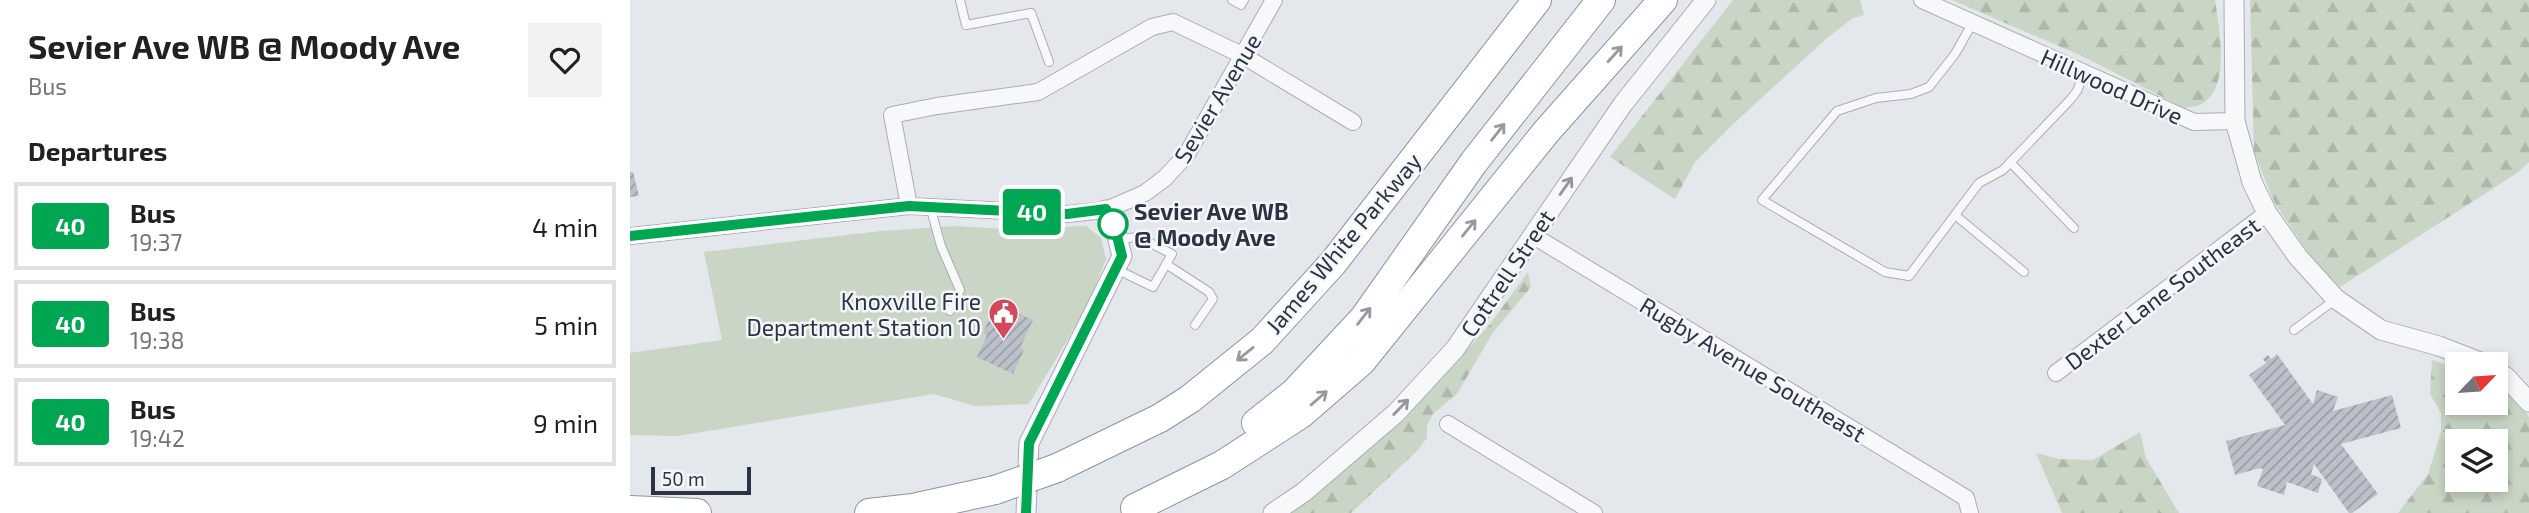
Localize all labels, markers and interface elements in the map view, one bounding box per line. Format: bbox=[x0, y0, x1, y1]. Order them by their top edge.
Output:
button: heart bbox=[528, 23, 602, 97]
text: Sevier Ave WB @ Moody Ave bbox=[28, 26, 460, 66]
street label: Sevier Avenue bbox=[1167, 28, 1267, 168]
street label: Hillwood Drive bbox=[2037, 42, 2187, 130]
one-way arrow bbox=[1607, 45, 1623, 63]
text: Bus bbox=[28, 72, 67, 100]
one-way arrow bbox=[1490, 123, 1506, 141]
text: Departures bbox=[28, 135, 167, 166]
street label: James White Parkway bbox=[1259, 147, 1427, 339]
one-way arrow bbox=[1559, 177, 1573, 196]
line badge: 40 bbox=[1000, 189, 1064, 235]
text: Bus bbox=[130, 197, 176, 228]
text: 40 bbox=[1017, 197, 1047, 226]
place label: Sevier Ave WB @ Moody Ave bbox=[1134, 197, 1289, 251]
street label: Cottrell Street bbox=[1454, 204, 1560, 342]
marker: Sevier Ave WB @ Moody Ave bbox=[1098, 209, 1128, 239]
street label: Dexter Lane Southeast bbox=[2059, 210, 2265, 375]
text: 40 bbox=[55, 211, 86, 240]
text: 4 min bbox=[532, 211, 598, 242]
one-way arrow bbox=[1461, 220, 1477, 238]
text: 19:37 bbox=[130, 228, 182, 256]
place label: Knoxville Fire Department Station 10 bbox=[746, 287, 981, 341]
street label: Rugby Avenue Southeast bbox=[1635, 290, 1871, 448]
text: Bus bbox=[130, 295, 176, 326]
public building icon: Knoxville Fire Department Station 10 bbox=[987, 297, 1021, 341]
one-way arrow bbox=[1357, 307, 1372, 325]
text: 40 bbox=[55, 309, 86, 338]
text: 5 min bbox=[534, 309, 598, 340]
text: 19:38 bbox=[130, 326, 185, 354]
one-way arrow bbox=[1236, 347, 1254, 362]
north arrow bbox=[2445, 352, 2508, 415]
map controls bbox=[2445, 352, 2508, 492]
one-way arrow bbox=[1309, 390, 1327, 406]
text: Bus bbox=[130, 393, 176, 424]
one-way arrow bbox=[1392, 399, 1409, 416]
text: 40 bbox=[55, 407, 86, 436]
text: 9 min bbox=[533, 407, 598, 438]
text: 19:42 bbox=[130, 424, 185, 452]
button: layers bbox=[2445, 429, 2508, 492]
scale bar bbox=[651, 464, 751, 496]
text: 50 m bbox=[662, 467, 705, 490]

